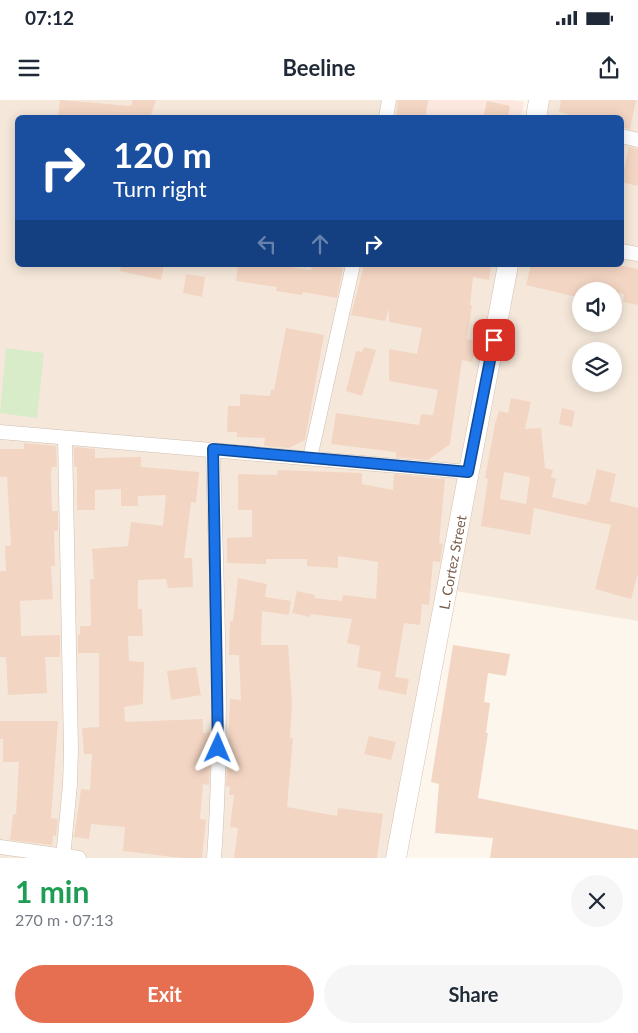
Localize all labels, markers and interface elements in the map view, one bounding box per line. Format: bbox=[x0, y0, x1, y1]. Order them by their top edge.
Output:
text: 07:12 bbox=[25, 6, 74, 29]
icon: menu bbox=[15, 54, 43, 82]
text: Beeline bbox=[282, 54, 356, 81]
icon: share bbox=[595, 54, 623, 82]
text: 120 m bbox=[113, 133, 212, 175]
icon: right bbox=[30, 135, 95, 200]
text: Turn right bbox=[113, 175, 207, 202]
icon: left bbox=[253, 230, 281, 258]
icon: ahead bbox=[306, 230, 334, 258]
icon: right bbox=[359, 230, 387, 258]
map controls bbox=[572, 282, 622, 392]
button: sound bbox=[572, 282, 622, 332]
pin bbox=[473, 319, 515, 361]
icon: arrive bbox=[480, 326, 508, 354]
button: layers bbox=[572, 342, 622, 392]
street label: L. Cortez Street bbox=[435, 514, 469, 611]
position arrow bbox=[191, 721, 243, 773]
text: 1 min bbox=[15, 873, 89, 909]
button: close bbox=[571, 875, 623, 927]
text: 270 m · 07:13 bbox=[15, 910, 114, 929]
button: Exit bbox=[15, 965, 314, 1023]
button: Share bbox=[324, 965, 623, 1023]

